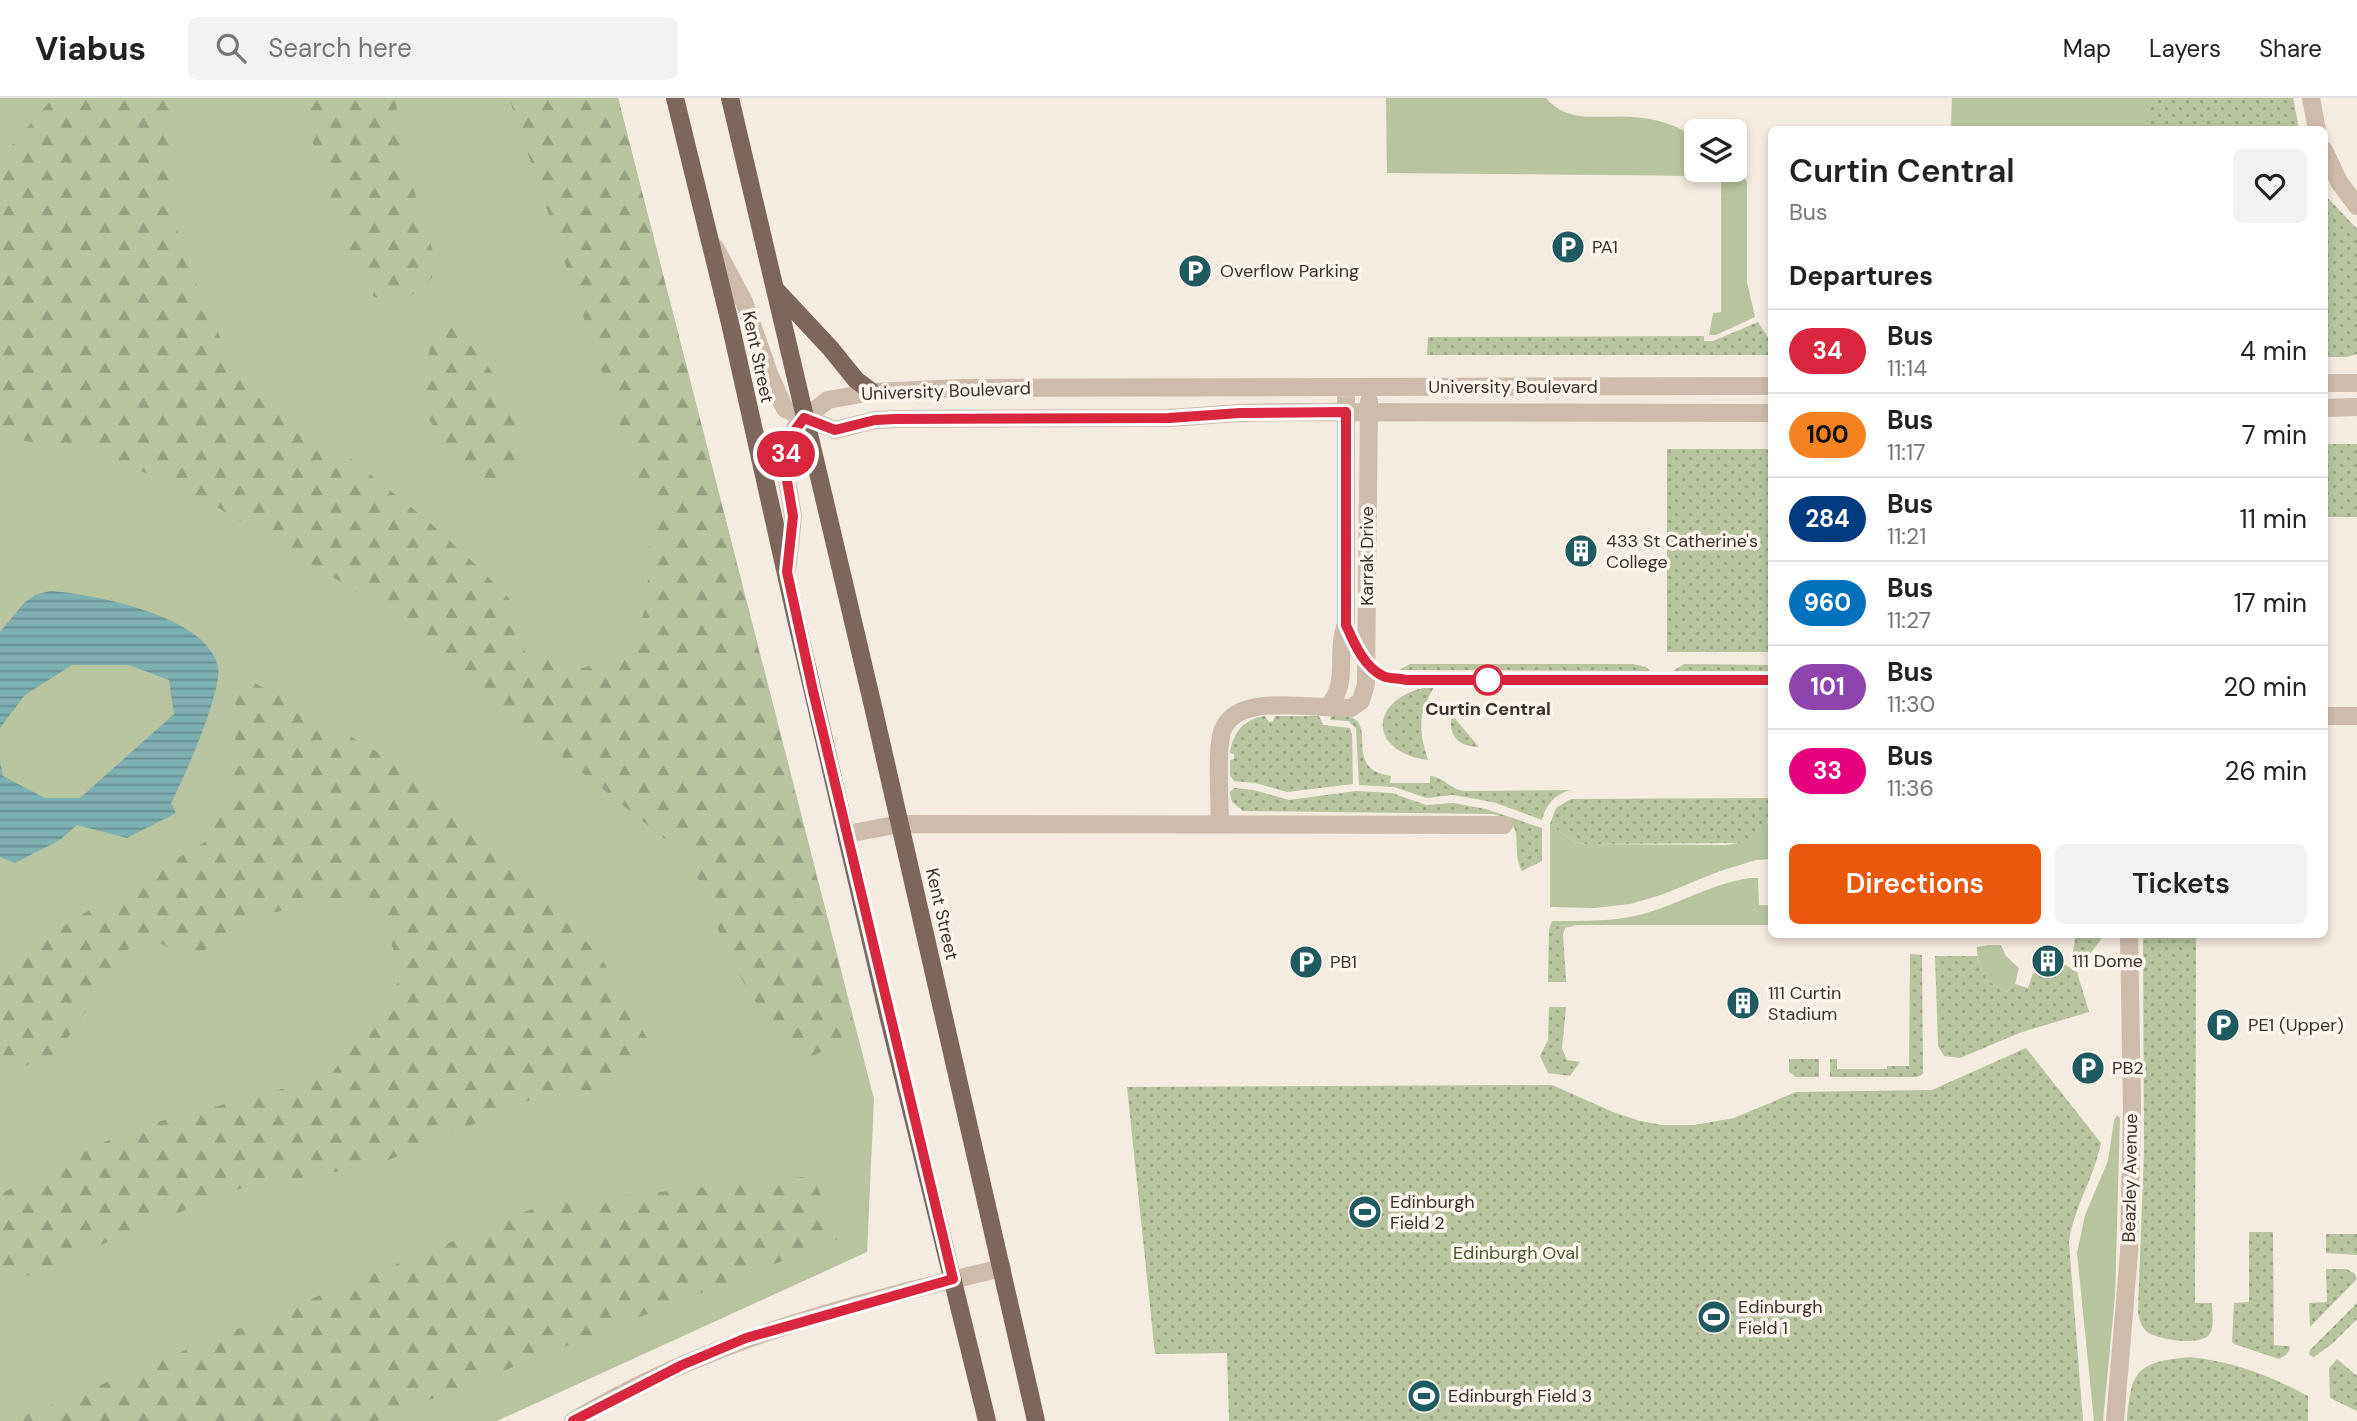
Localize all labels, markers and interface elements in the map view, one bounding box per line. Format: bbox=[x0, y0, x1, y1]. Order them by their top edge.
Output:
search box bbox=[188, 17, 678, 80]
text: Viabus bbox=[35, 27, 146, 70]
icon: search bbox=[212, 29, 250, 67]
text: Search here bbox=[268, 31, 412, 65]
text: Map bbox=[2063, 33, 2111, 64]
text: Layers bbox=[2149, 33, 2221, 64]
text: Share bbox=[2259, 33, 2322, 64]
map controls bbox=[1684, 119, 1747, 182]
button: layers bbox=[1684, 119, 1747, 182]
text: Curtin Central bbox=[1789, 149, 2015, 192]
button: heart bbox=[2233, 149, 2307, 223]
text: Bus bbox=[1789, 197, 1828, 227]
parking icon: PA1 bbox=[1549, 228, 1587, 266]
place label: PA1 bbox=[1592, 235, 1618, 259]
parking icon: Overflow Parking bbox=[1176, 252, 1214, 290]
place label: Overflow Parking bbox=[1220, 259, 1359, 283]
text: Departures bbox=[1789, 259, 1933, 293]
street label: Kent Street bbox=[737, 309, 779, 405]
text: Bus bbox=[1887, 319, 1933, 353]
text: 4 min bbox=[2240, 334, 2307, 368]
text: 34 bbox=[1812, 335, 1843, 366]
text: 11:14 bbox=[1887, 353, 1927, 383]
street label: University Boulevard bbox=[1428, 375, 1598, 399]
street label: University Boulevard bbox=[861, 376, 1031, 406]
text: Bus bbox=[1887, 403, 1933, 437]
text: 7 min bbox=[2242, 418, 2307, 452]
text: 100 bbox=[1806, 419, 1849, 450]
line badge: 34 bbox=[754, 431, 818, 477]
text: 11:17 bbox=[1887, 437, 1925, 467]
text: 34 bbox=[771, 438, 801, 469]
text: Bus bbox=[1887, 487, 1933, 521]
text: 11 min bbox=[2240, 502, 2307, 536]
text: 284 bbox=[1805, 503, 1850, 534]
street label: Karrak Drive bbox=[1355, 506, 1379, 606]
text: 11:21 bbox=[1887, 521, 1926, 551]
place label: 433 St Catherine's College bbox=[1606, 529, 1758, 574]
building icon: 433 St Catherine's College bbox=[1562, 532, 1600, 570]
text: Bus bbox=[1887, 571, 1933, 605]
text: 17 min bbox=[2234, 586, 2307, 620]
text: 960 bbox=[1804, 587, 1851, 618]
text: 11:27 bbox=[1887, 605, 1931, 635]
text: Bus bbox=[1887, 655, 1933, 689]
marker: Curtin Central bbox=[1473, 665, 1503, 695]
text: 20 min bbox=[2223, 670, 2307, 704]
text: 101 bbox=[1810, 671, 1845, 702]
text: 11:30 bbox=[1887, 689, 1935, 719]
place label: Curtin Central bbox=[1425, 697, 1551, 721]
text: Bus bbox=[1887, 739, 1933, 773]
text: 26 min bbox=[2224, 754, 2307, 788]
text: 33 bbox=[1813, 755, 1842, 786]
text: 11:36 bbox=[1887, 773, 1934, 803]
button: Directions bbox=[1789, 844, 2041, 924]
button: Tickets bbox=[2055, 844, 2307, 924]
street label: Kent Street bbox=[920, 866, 964, 962]
building icon: 111 Dome bbox=[2029, 942, 2067, 980]
parking icon: PB1 bbox=[1287, 943, 1325, 981]
place label: 111 Dome bbox=[2072, 949, 2143, 973]
place label: PB1 bbox=[1330, 950, 1357, 974]
place label: 111 Curtin Stadium bbox=[1768, 981, 1841, 1026]
building icon: 111 Curtin Stadium bbox=[1724, 984, 1762, 1022]
parking icon: PE1 (Upper) bbox=[2204, 1006, 2242, 1044]
place label: PE1 (Upper) bbox=[2248, 1013, 2344, 1037]
parking icon: PB2 bbox=[2069, 1049, 2107, 1087]
place label: PB2 bbox=[2112, 1056, 2144, 1080]
street label: Beazley Avenue bbox=[2117, 1113, 2143, 1243]
place label: Edinburgh Field 2 bbox=[1390, 1190, 1475, 1235]
sports icon: Edinburgh Field 2 bbox=[1346, 1193, 1384, 1231]
park label: Edinburgh Oval bbox=[1453, 1241, 1579, 1265]
place label: Edinburgh Field 1 bbox=[1738, 1295, 1823, 1340]
sports icon: Edinburgh Field 1 bbox=[1695, 1298, 1733, 1336]
sports icon: Edinburgh Field 3 bbox=[1405, 1377, 1443, 1415]
place label: Edinburgh Field 3 bbox=[1448, 1384, 1592, 1408]

